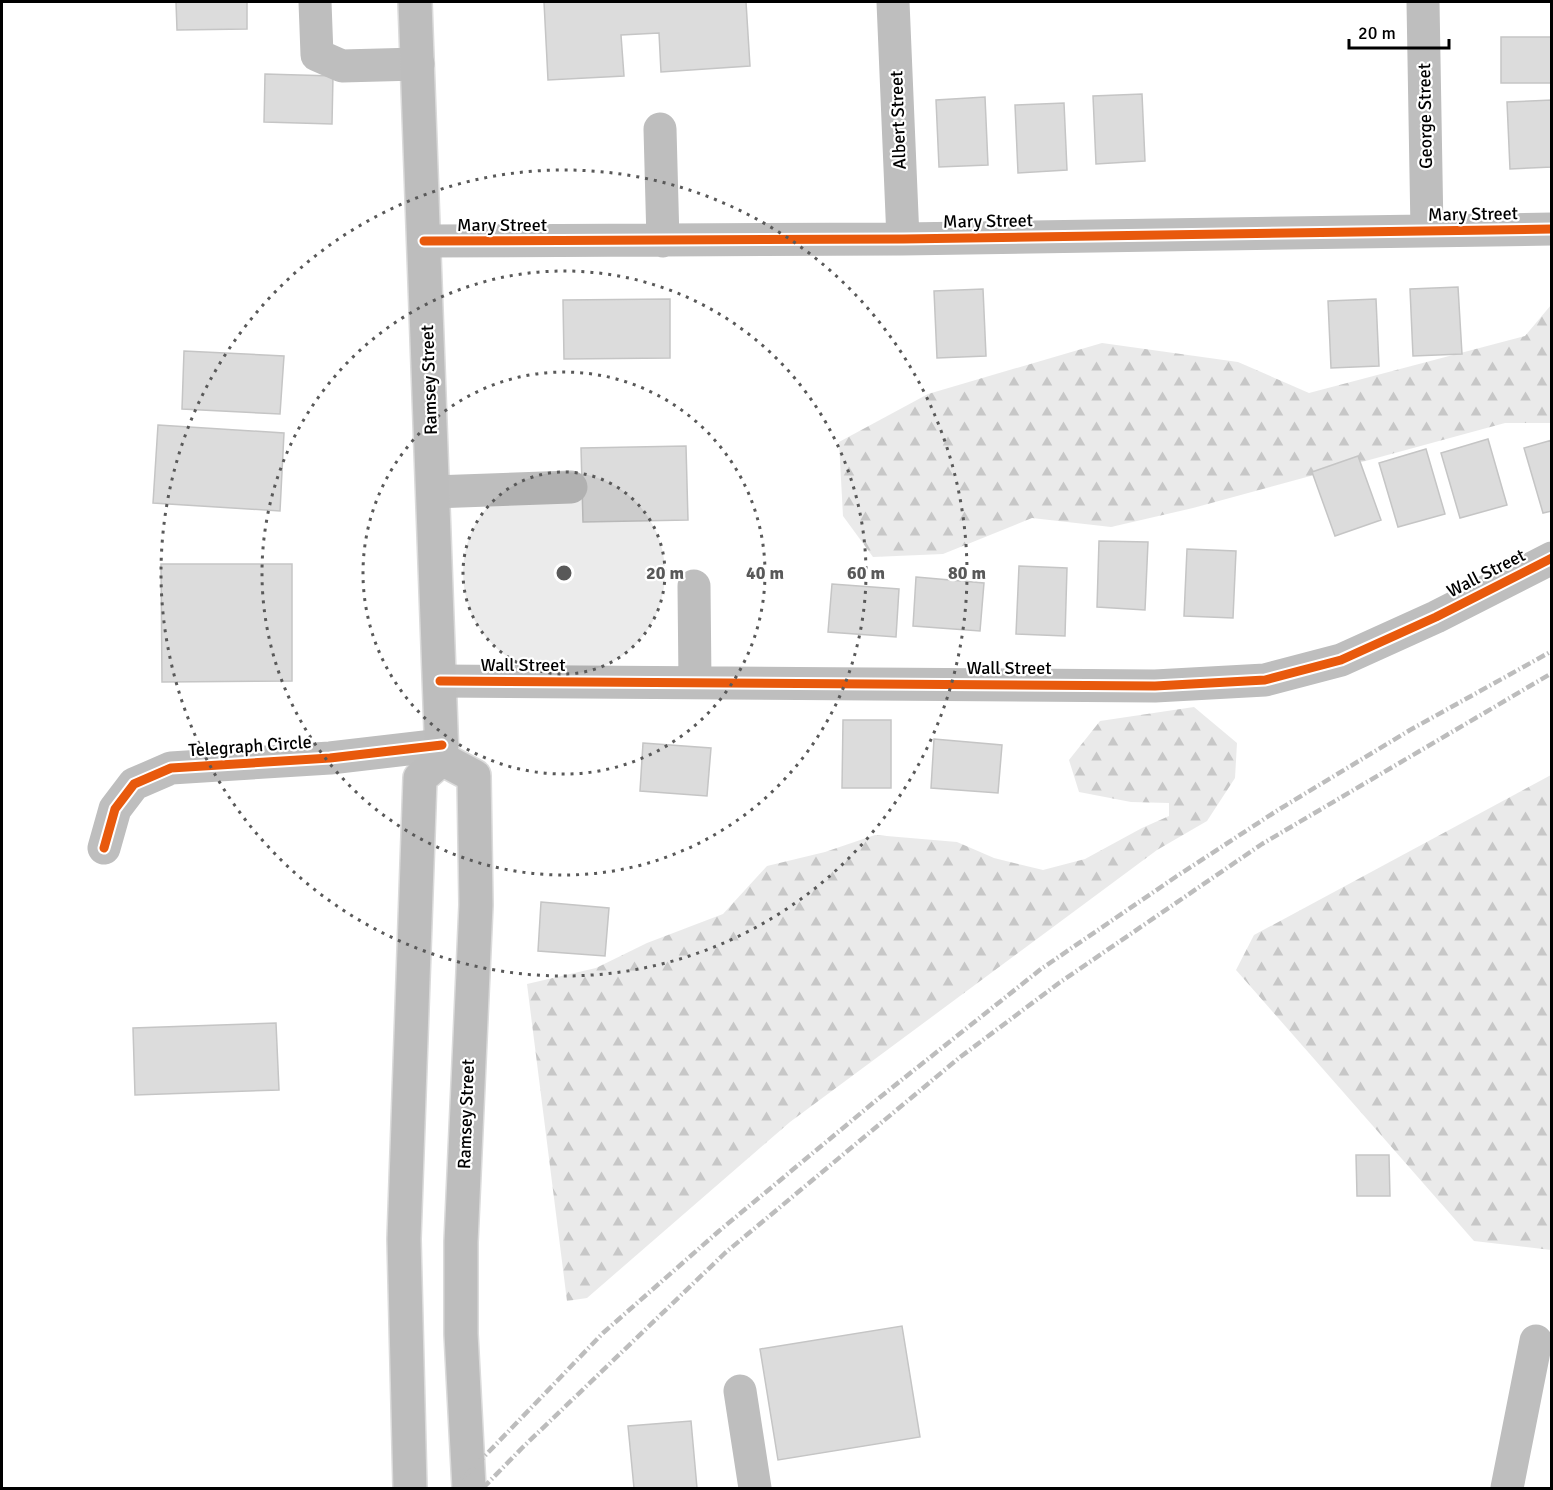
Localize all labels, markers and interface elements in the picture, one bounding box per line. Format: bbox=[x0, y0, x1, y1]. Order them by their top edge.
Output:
scale bar bbox=[1349, 12, 1450, 50]
text: 20 m bbox=[1358, 22, 1396, 44]
street label: George Street bbox=[1413, 63, 1437, 169]
street label: Albert Street bbox=[885, 70, 911, 170]
street label: Mary Street bbox=[1428, 202, 1518, 226]
street label: Mary Street bbox=[943, 209, 1033, 233]
street label: Mary Street bbox=[457, 214, 547, 236]
street label: Ramsey Street bbox=[416, 325, 442, 435]
street label: Wall Street bbox=[1443, 544, 1529, 602]
text: 20 m bbox=[646, 562, 684, 584]
text: 40 m bbox=[746, 562, 784, 584]
text: 60 m bbox=[847, 562, 885, 584]
text: 80 m bbox=[948, 562, 986, 584]
centre of rings bbox=[554, 563, 574, 583]
street label: Wall Street bbox=[480, 654, 566, 676]
street label: Wall Street bbox=[966, 657, 1052, 679]
street label: Telegraph Circle bbox=[188, 731, 312, 761]
street label: Ramsey Street bbox=[453, 1059, 479, 1169]

